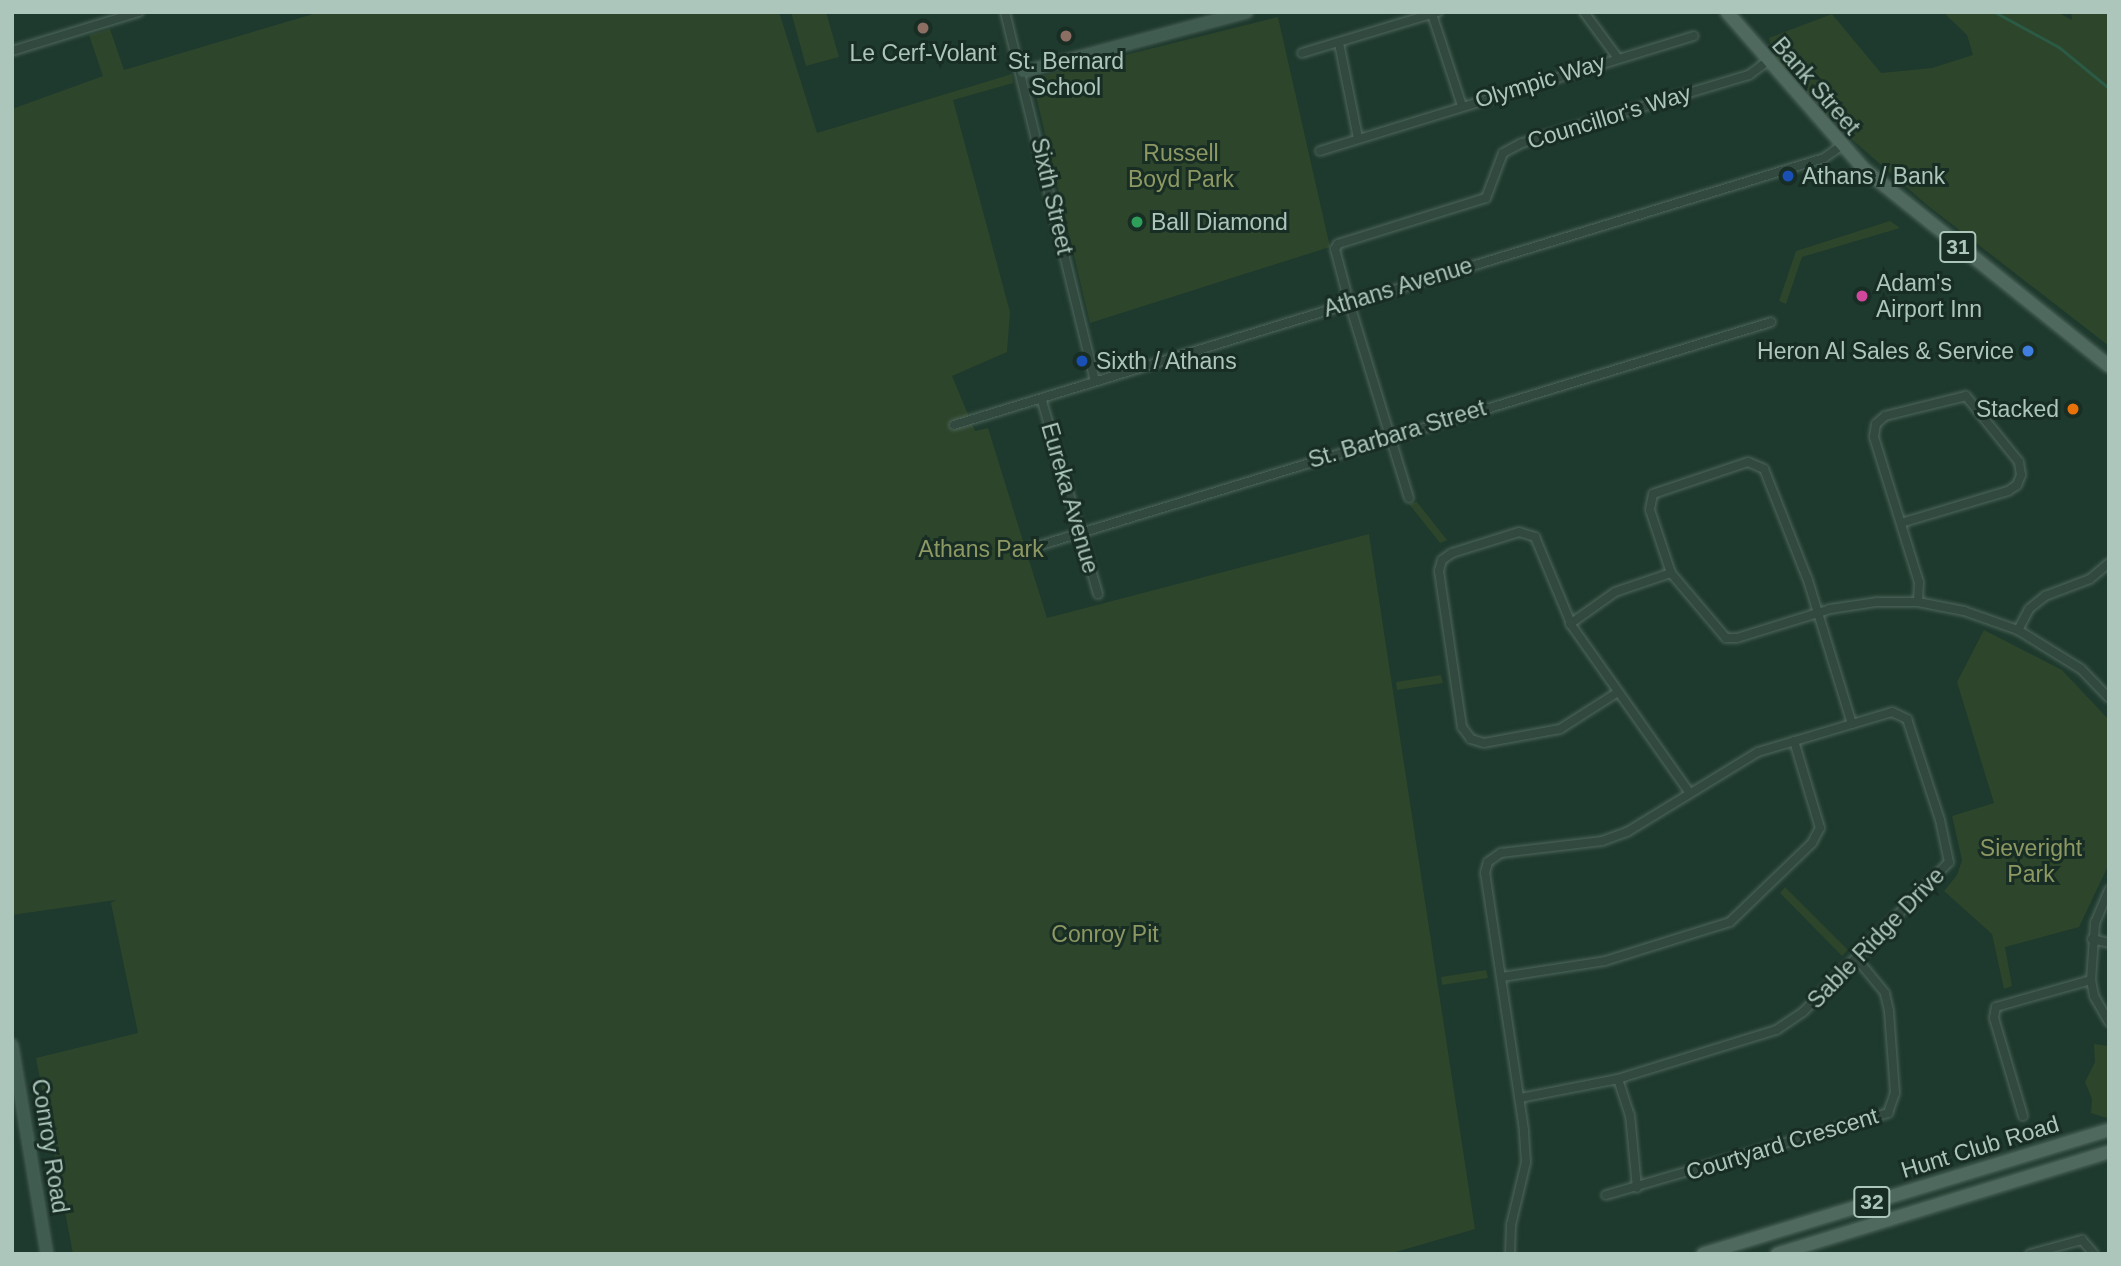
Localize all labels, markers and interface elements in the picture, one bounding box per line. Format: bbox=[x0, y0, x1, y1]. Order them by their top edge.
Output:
marker: Le Cerf-Volant bbox=[915, 20, 931, 36]
marker: St. Bernard School bbox=[1058, 28, 1074, 44]
street label: Bank Street bbox=[1766, 32, 1866, 140]
place label: Le Cerf-Volant bbox=[849, 39, 997, 67]
place label: St. Bernard School bbox=[1008, 47, 1124, 101]
street label: Olympic Way bbox=[1472, 48, 1608, 114]
street label: Councillor's Way bbox=[1524, 79, 1694, 155]
street label: Sixth Street bbox=[1025, 135, 1079, 257]
park label: Russell Boyd Park bbox=[1128, 139, 1234, 193]
place label: Athans / Bank bbox=[1802, 162, 1945, 190]
marker: Athans / Bank bbox=[1780, 168, 1796, 184]
place label: Ball Diamond bbox=[1151, 208, 1288, 236]
marker: Ball Diamond bbox=[1129, 214, 1145, 230]
road number: 31 bbox=[1939, 230, 1977, 264]
street label: Athans Avenue bbox=[1320, 251, 1476, 323]
place label: Adam's Airport Inn bbox=[1876, 269, 1982, 323]
marker: Adam's Airport Inn bbox=[1854, 288, 1870, 304]
place label: Heron Al Sales & Service bbox=[1756, 337, 2014, 365]
marker: Heron Al Sales & Service bbox=[2020, 343, 2036, 359]
place label: Sixth / Athans bbox=[1096, 347, 1238, 375]
marker: Sixth / Athans bbox=[1074, 353, 1090, 369]
street label: St. Barbara Street bbox=[1305, 394, 1489, 474]
place label: Stacked bbox=[1976, 395, 2059, 423]
marker: Stacked bbox=[2065, 401, 2081, 417]
street label: Eureka Avenue bbox=[1035, 419, 1105, 577]
park label: Athans Park bbox=[918, 535, 1044, 563]
park label: Sieveright Park bbox=[1980, 834, 2082, 888]
street label: Sable Ridge Drive bbox=[1802, 862, 1950, 1014]
park label: Conroy Pit bbox=[1051, 920, 1159, 948]
street label: Conroy Road bbox=[26, 1077, 74, 1215]
street label: Courtyard Crescent bbox=[1683, 1102, 1881, 1186]
street label: Hunt Club Road bbox=[1898, 1110, 2062, 1184]
road number: 32 bbox=[1853, 1184, 1891, 1220]

